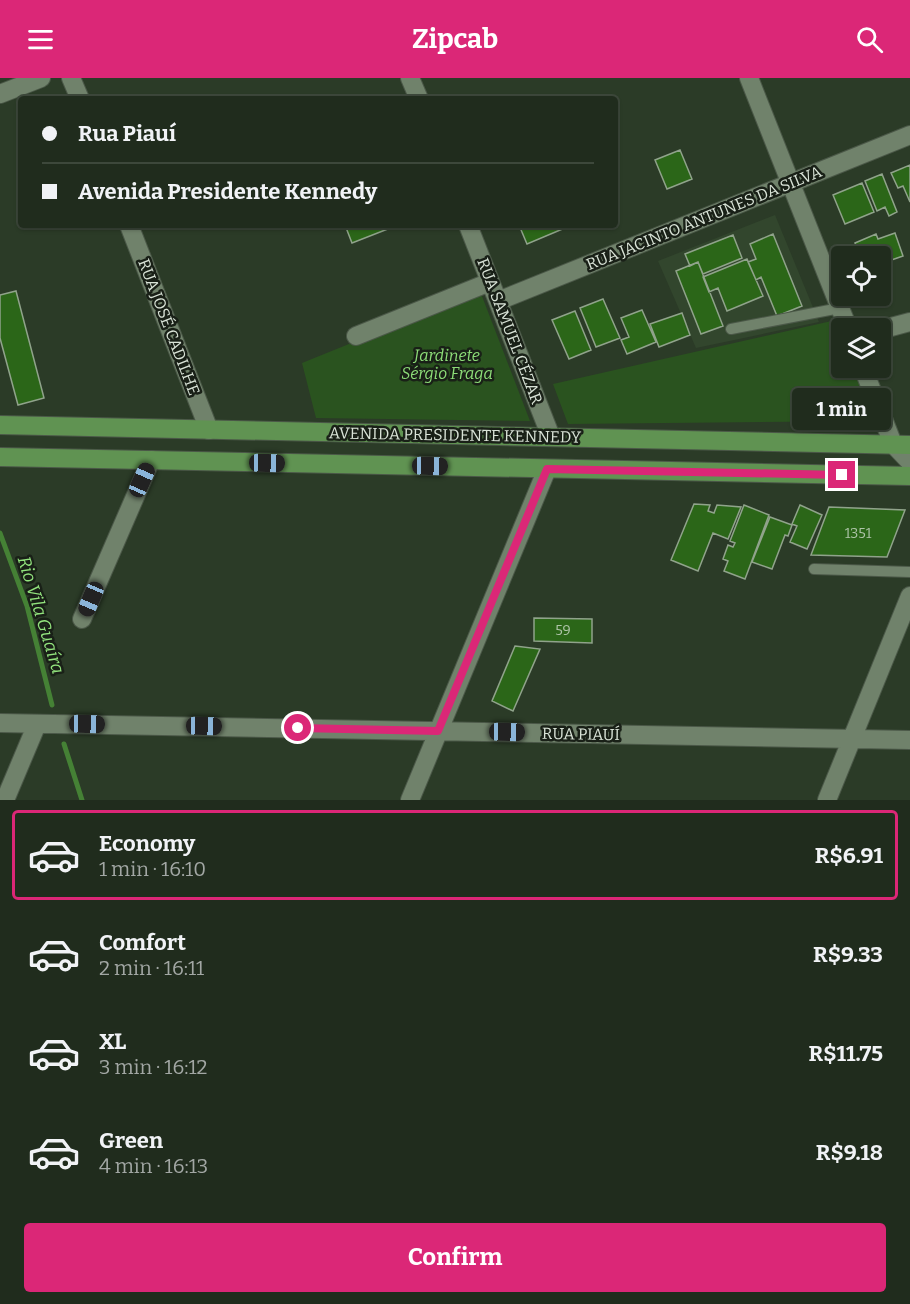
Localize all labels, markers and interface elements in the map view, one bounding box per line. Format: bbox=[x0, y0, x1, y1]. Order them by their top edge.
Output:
icon: menu bbox=[24, 23, 57, 56]
text: Zipcab bbox=[412, 23, 498, 55]
icon: search bbox=[853, 23, 886, 56]
text: Rua Piauí bbox=[78, 120, 176, 147]
street label: RUA JACINTO ANTUNES DA SILVA bbox=[583, 162, 825, 274]
text: Avenida Presidente Kennedy bbox=[78, 178, 377, 205]
map controls bbox=[831, 246, 891, 378]
button: locate bbox=[831, 246, 891, 306]
street label: RUA SAMUEL CÉZAR bbox=[473, 255, 548, 407]
street label: RUA JOSÉ CADILHE bbox=[134, 256, 205, 398]
button: layers bbox=[831, 318, 891, 378]
park label: Jardinete Sérgio Fraga bbox=[401, 346, 493, 383]
callout: 1 min bbox=[792, 388, 892, 430]
text: 1 min bbox=[816, 397, 867, 421]
street label: AVENIDA PRESIDENTE KENNEDY bbox=[329, 423, 582, 447]
car bbox=[249, 454, 285, 472]
car bbox=[412, 457, 448, 475]
car bbox=[126, 460, 158, 500]
route end bbox=[828, 461, 855, 488]
house number: 1351 bbox=[845, 525, 872, 542]
water label: Rio Vila Guaíra bbox=[13, 553, 69, 677]
car bbox=[76, 579, 106, 619]
house number: 59 bbox=[555, 622, 571, 639]
route start bbox=[284, 714, 311, 741]
car bbox=[69, 715, 105, 733]
car bbox=[186, 717, 222, 735]
car bbox=[489, 723, 525, 741]
street label: RUA PIAUÍ bbox=[542, 723, 620, 744]
icon: car bbox=[27, 828, 81, 882]
text: Economy bbox=[99, 830, 195, 857]
text: R$6.91 bbox=[815, 842, 883, 869]
text: 1 min · 16:10 bbox=[99, 857, 206, 881]
icon: car bbox=[27, 927, 81, 981]
text: Comfort bbox=[99, 929, 186, 956]
text: R$9.33 bbox=[813, 941, 883, 968]
text: 2 min · 16:11 bbox=[99, 956, 204, 980]
icon: car bbox=[27, 1026, 81, 1080]
text: XL bbox=[99, 1028, 126, 1055]
text: R$11.75 bbox=[808, 1040, 883, 1067]
text: 3 min · 16:12 bbox=[99, 1055, 207, 1079]
icon: car bbox=[27, 1125, 81, 1179]
text: Green bbox=[99, 1127, 163, 1154]
text: R$9.18 bbox=[816, 1139, 883, 1166]
text: 4 min · 16:13 bbox=[99, 1154, 208, 1178]
button: Confirm bbox=[24, 1223, 886, 1292]

